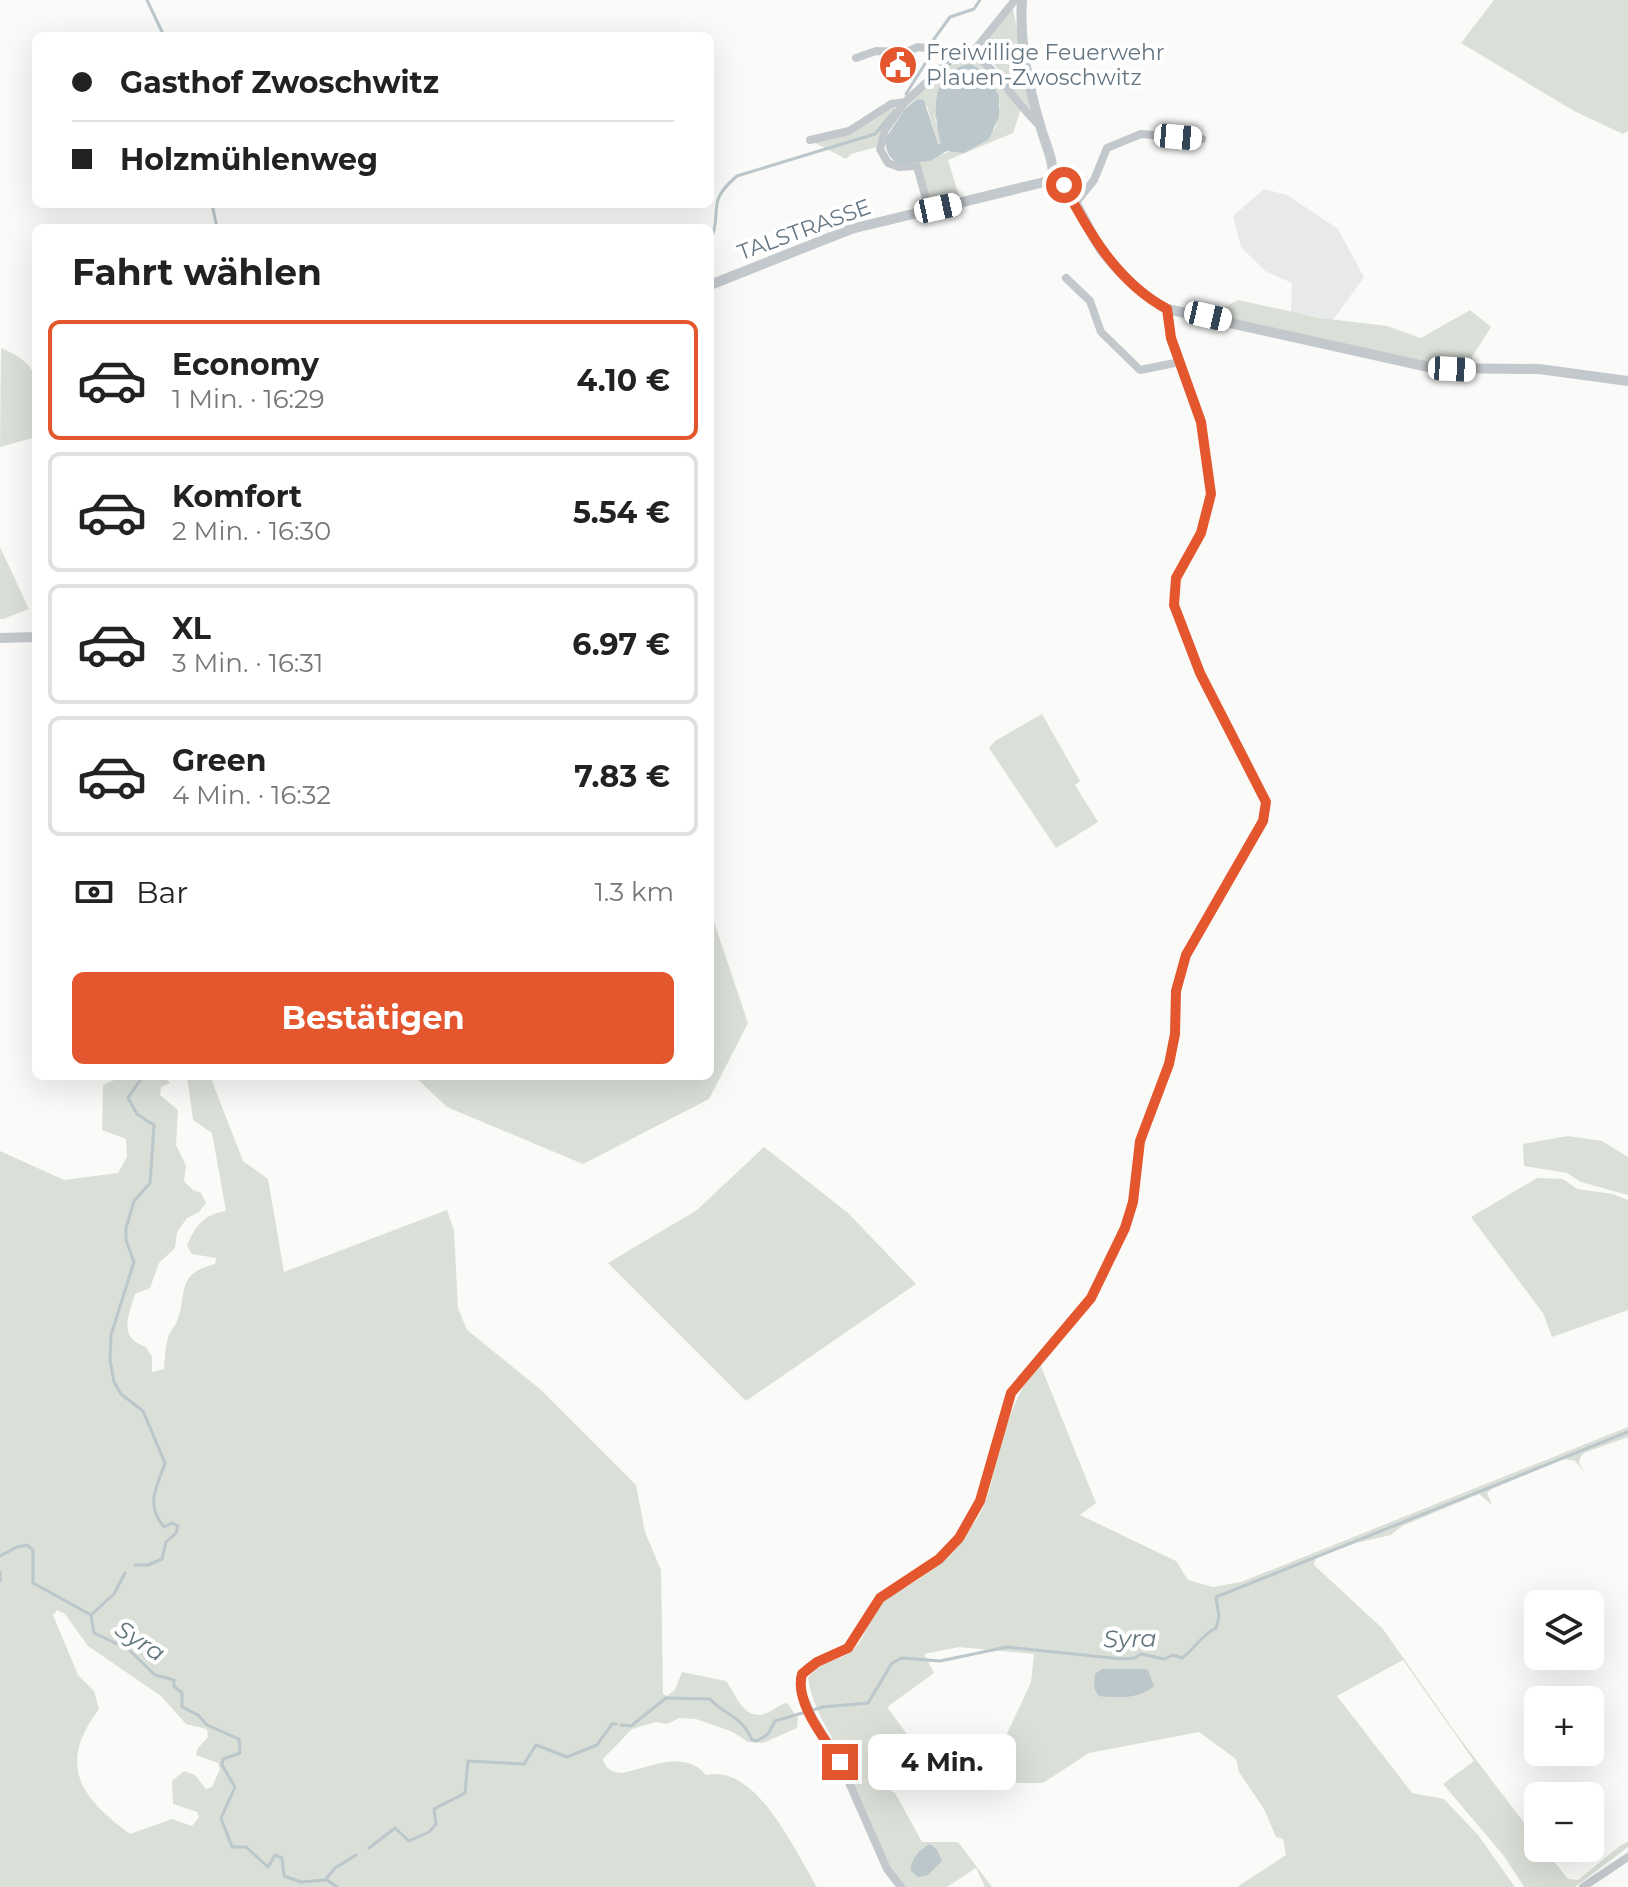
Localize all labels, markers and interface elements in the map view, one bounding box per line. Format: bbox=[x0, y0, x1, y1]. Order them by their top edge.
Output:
place label: Freiwillige Feuerwehr Plauen-Zwoschwitz bbox=[926, 39, 1165, 91]
public building icon: Freiwillige Feuerwehr Plauen-Zwoschwitz bbox=[877, 44, 919, 86]
text: Gasthof Zwoschwitz bbox=[120, 64, 439, 101]
car bbox=[1153, 123, 1203, 151]
text: Holzmühlenweg bbox=[120, 141, 378, 178]
route start bbox=[1046, 167, 1082, 203]
car bbox=[912, 191, 964, 225]
street label: TALSTRASSE bbox=[734, 193, 874, 266]
text: Fahrt wählen bbox=[72, 250, 322, 294]
car bbox=[1182, 299, 1234, 333]
icon: car bbox=[76, 344, 148, 416]
text: Economy bbox=[172, 346, 319, 383]
car bbox=[1427, 356, 1477, 382]
text: 4.10 € bbox=[576, 362, 670, 399]
text: 1 Min. · 16:29 bbox=[172, 383, 325, 415]
icon: car bbox=[76, 476, 148, 548]
text: Komfort bbox=[172, 478, 302, 515]
text: 5.54 € bbox=[573, 494, 670, 531]
text: 2 Min. · 16:30 bbox=[172, 515, 331, 547]
icon: car bbox=[76, 608, 148, 680]
text: XL bbox=[172, 610, 211, 647]
text: 6.97 € bbox=[572, 626, 670, 663]
text: 3 Min. · 16:31 bbox=[172, 647, 323, 679]
icon: car bbox=[76, 740, 148, 812]
text: Green bbox=[172, 742, 266, 779]
text: 7.83 € bbox=[574, 758, 670, 795]
text: 4 Min. · 16:32 bbox=[172, 779, 331, 811]
icon: cash bbox=[72, 870, 116, 914]
text: Bar bbox=[136, 874, 188, 911]
text: 1.3 km bbox=[594, 876, 674, 908]
button: Bestätigen bbox=[72, 972, 674, 1064]
map controls bbox=[1524, 1590, 1604, 1862]
button: layers bbox=[1524, 1590, 1604, 1670]
water label: Syra bbox=[110, 1614, 171, 1667]
water label: Syra bbox=[1103, 1624, 1157, 1653]
button: + bbox=[1524, 1686, 1604, 1766]
callout: 4 Min. bbox=[868, 1734, 1016, 1790]
route end bbox=[822, 1744, 858, 1780]
text: 4 Min. bbox=[901, 1746, 983, 1778]
button: − bbox=[1524, 1782, 1604, 1862]

